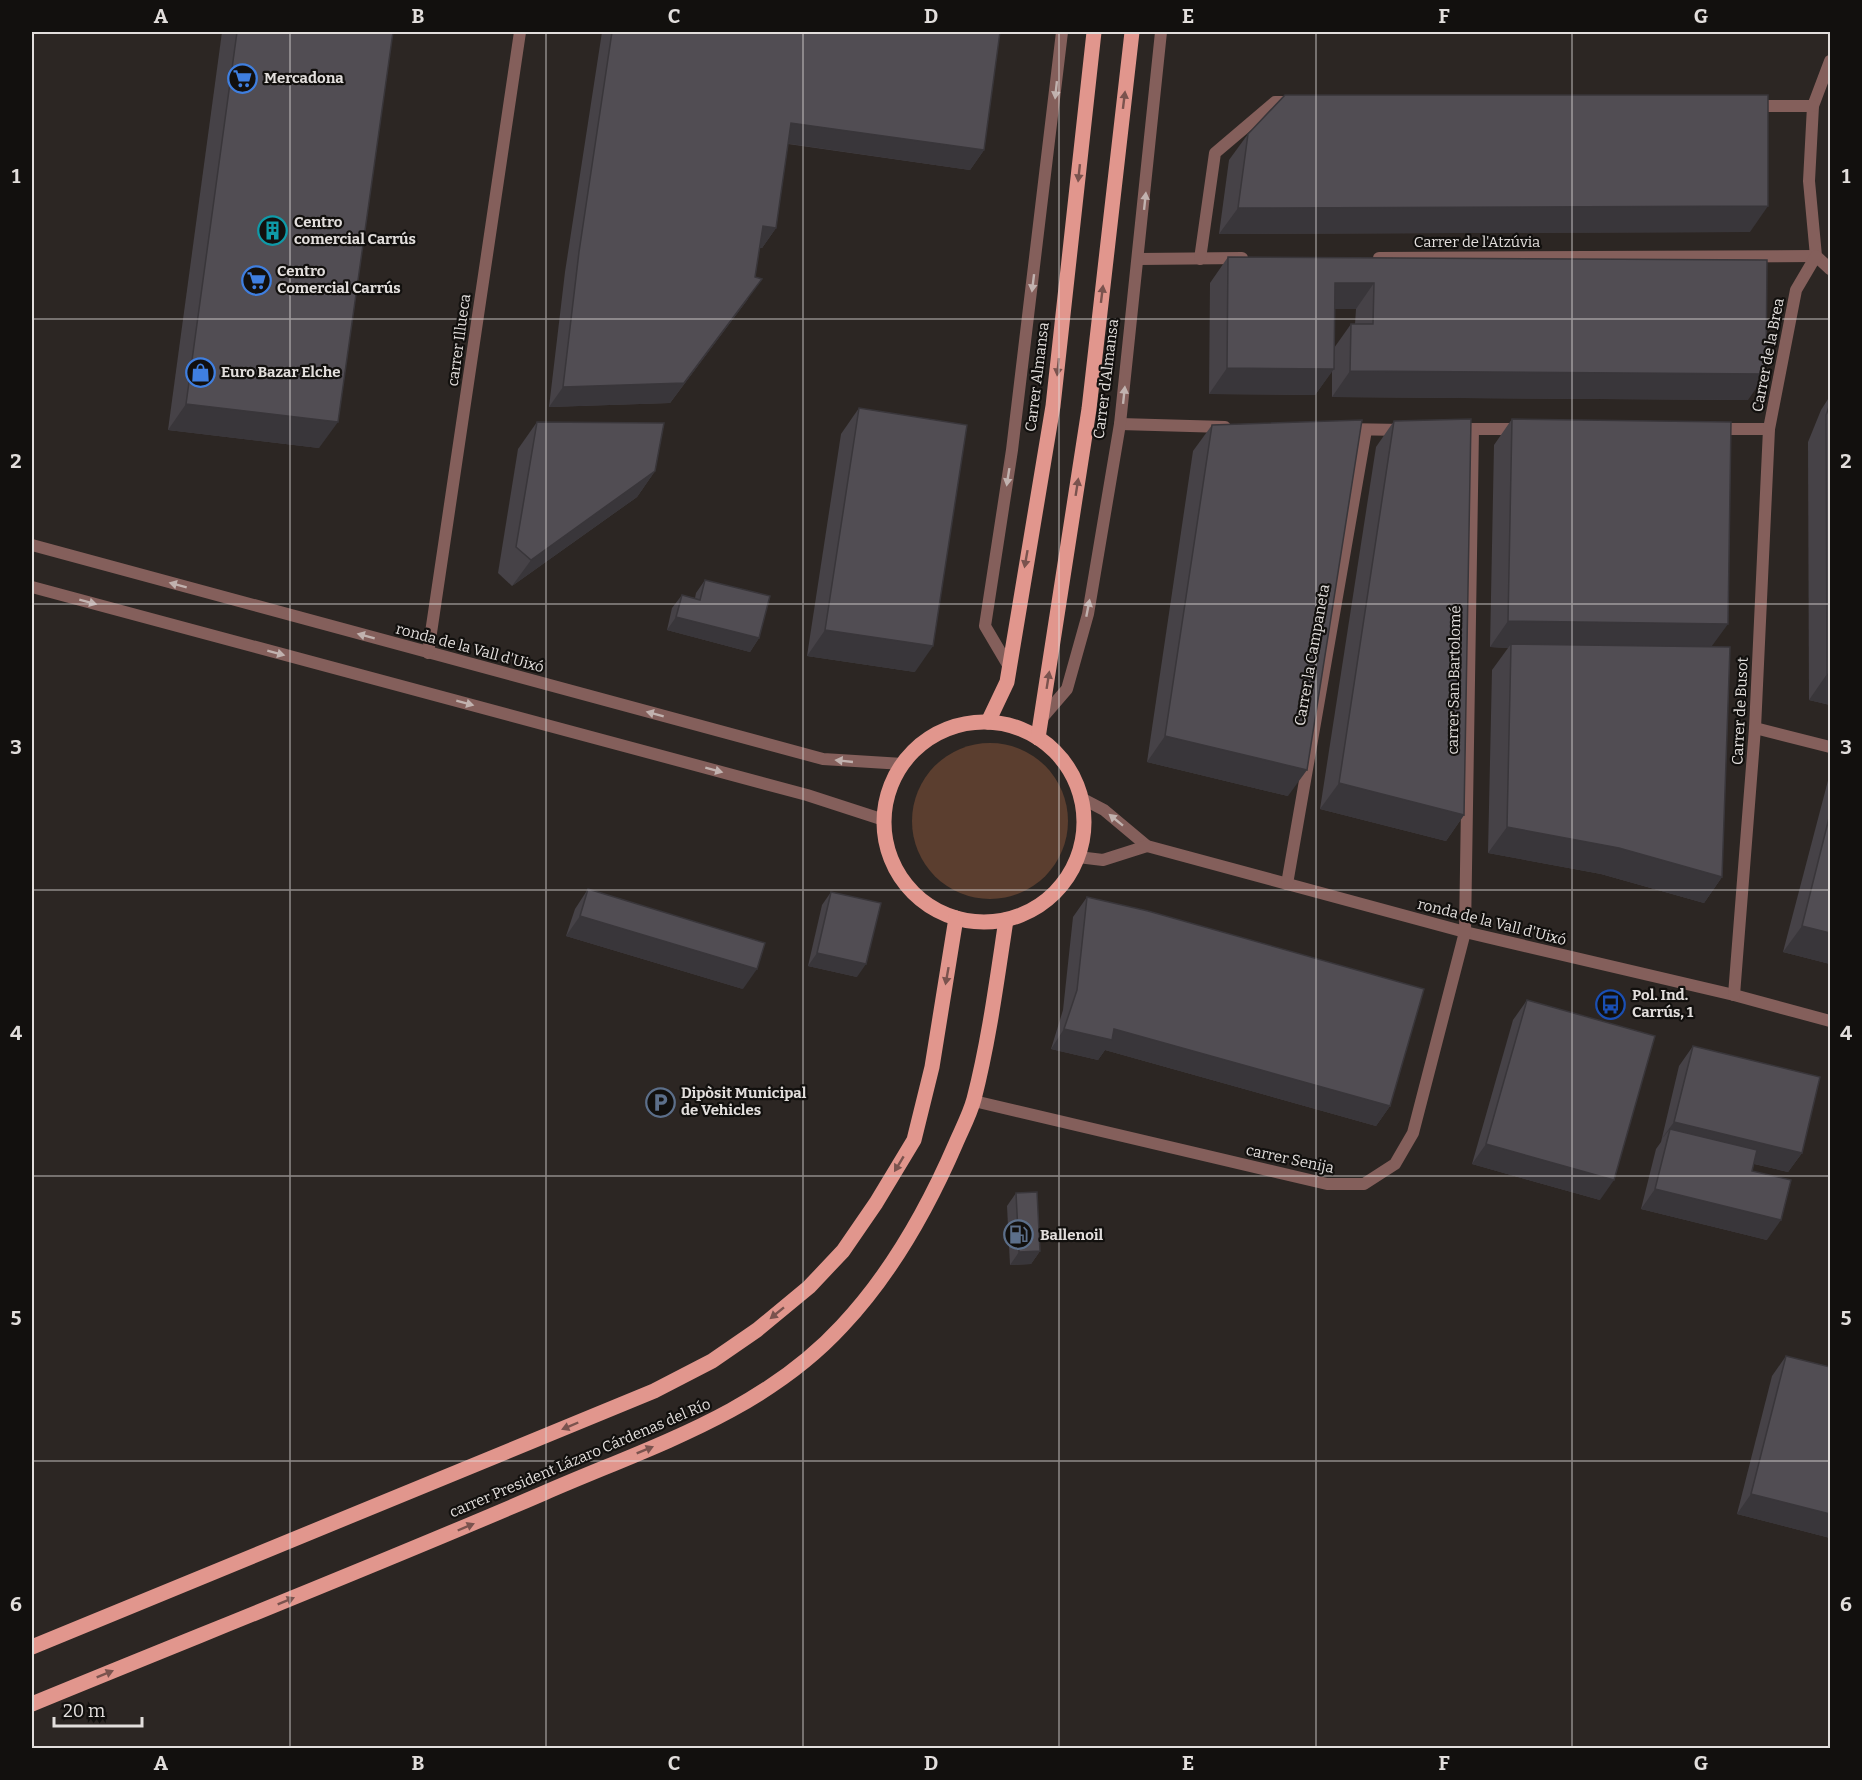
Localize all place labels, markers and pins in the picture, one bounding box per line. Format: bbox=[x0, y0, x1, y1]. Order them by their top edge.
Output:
supermarket icon: Mercadona bbox=[227, 62, 259, 94]
place label: Mercadona bbox=[264, 69, 344, 87]
place label: Centro comercial Carrús bbox=[294, 213, 416, 248]
building icon: Centro comercial Carrús bbox=[257, 215, 289, 247]
place label: Centro Comercial Carrús bbox=[277, 262, 401, 297]
supermarket icon: Centro Comercial Carrús bbox=[240, 264, 272, 296]
shop icon: Euro Bazar Elche bbox=[184, 356, 216, 388]
place label: Euro Bazar Elche bbox=[221, 363, 340, 381]
place label: Pol. Ind. Carrús, 1 bbox=[1632, 986, 1694, 1021]
bus stop icon: Pol. Ind. Carrús, 1 bbox=[1595, 988, 1627, 1020]
place label: Dipòsit Municipal de Vehicles bbox=[681, 1084, 807, 1119]
parking icon: Dipòsit Municipal de Vehicles bbox=[644, 1086, 676, 1118]
fuel station icon: Ballenoil bbox=[1003, 1219, 1035, 1251]
place label: Ballenoil bbox=[1040, 1226, 1104, 1244]

